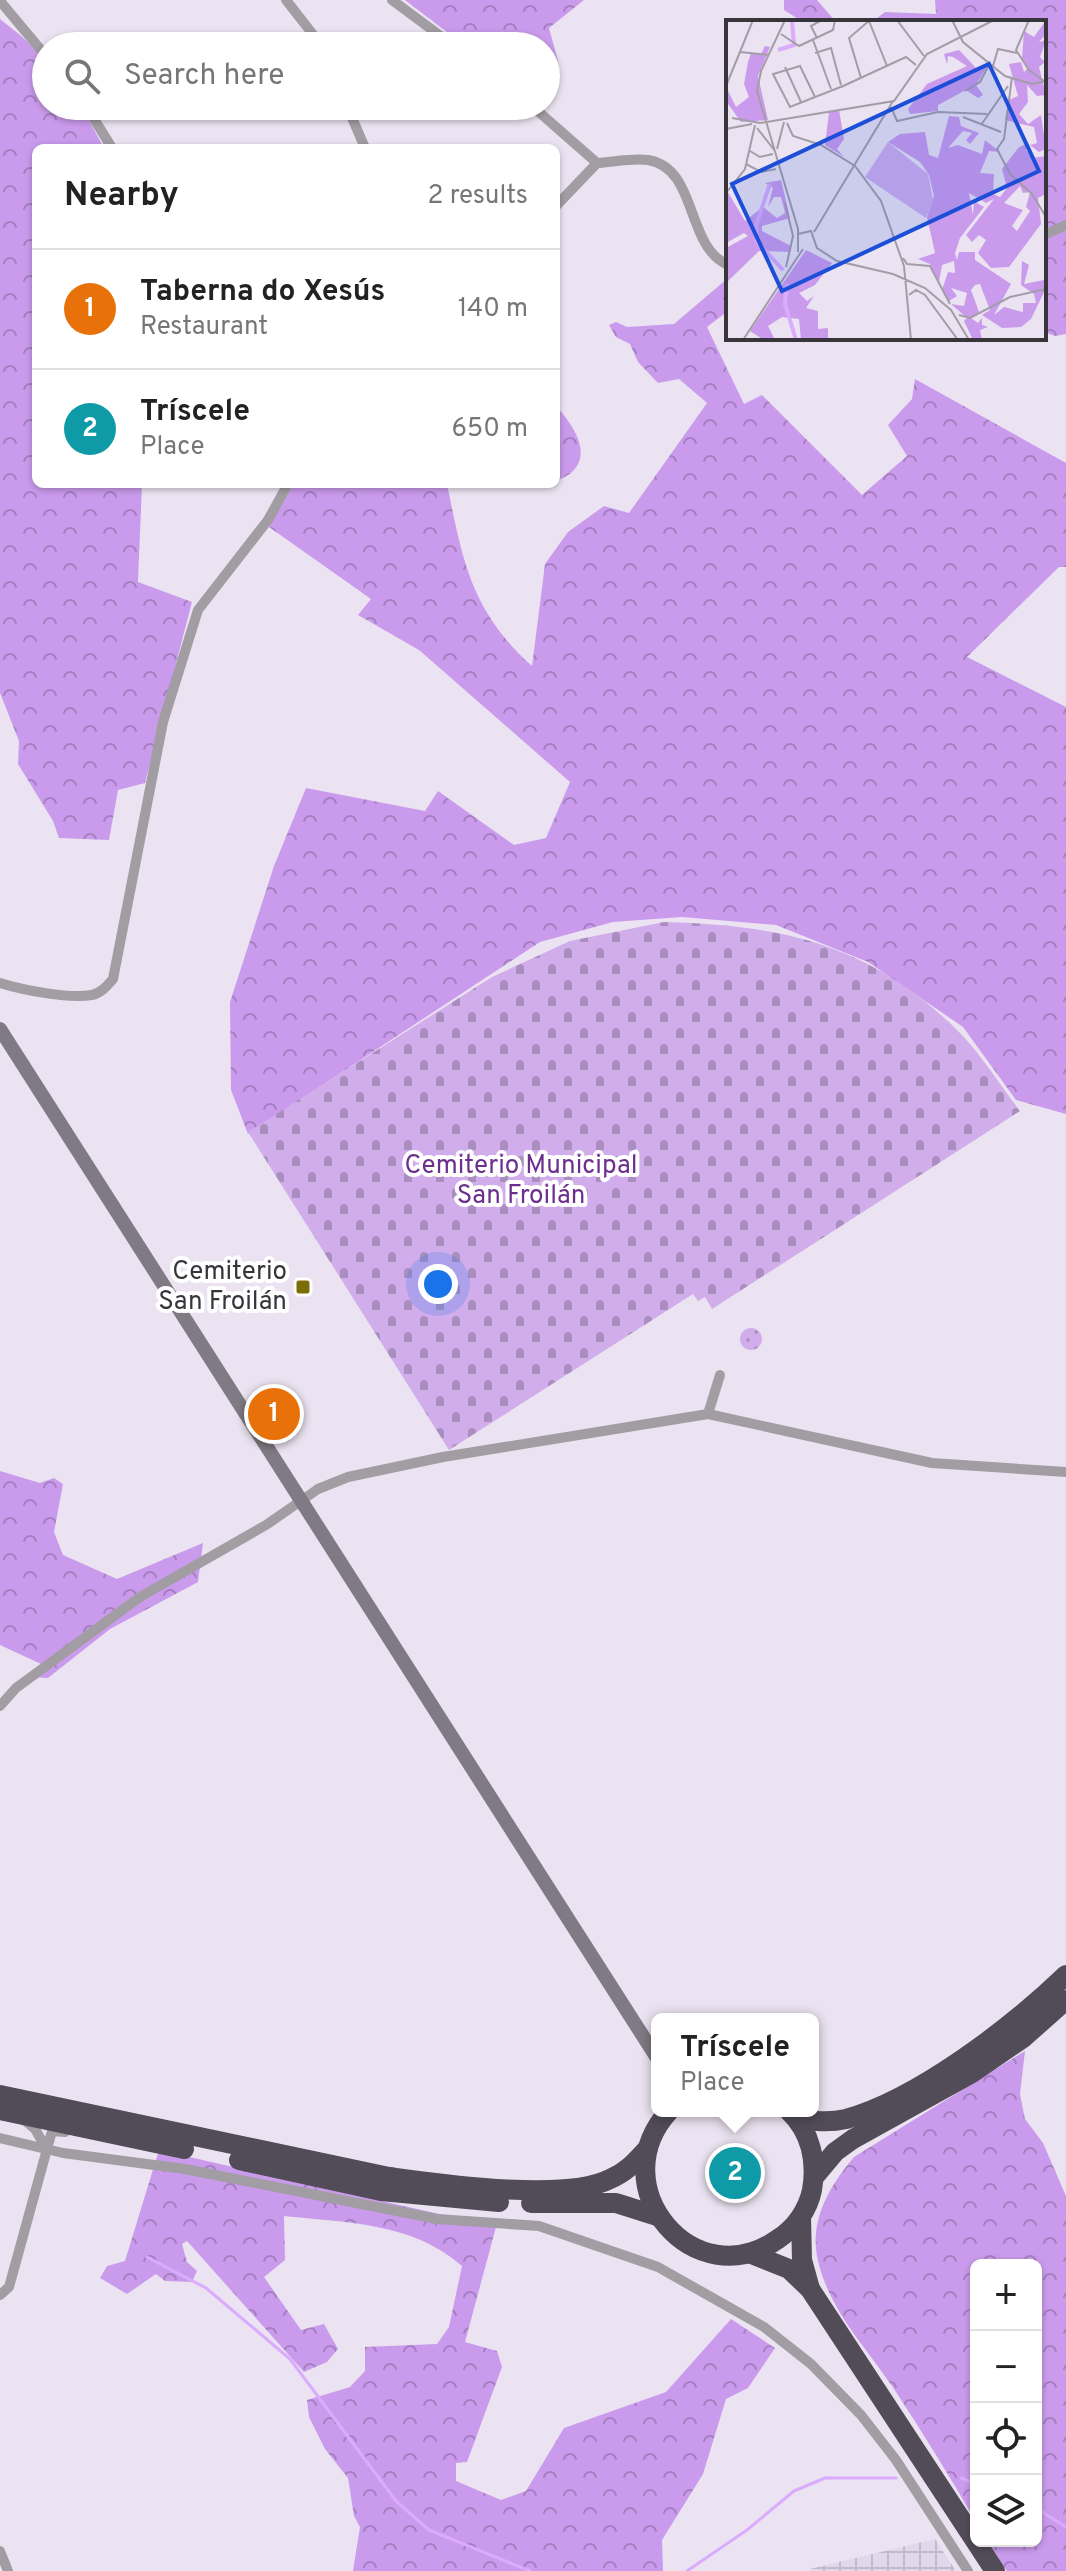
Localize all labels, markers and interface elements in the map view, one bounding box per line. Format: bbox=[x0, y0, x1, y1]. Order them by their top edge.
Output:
inset map bbox=[726, 20, 1046, 340]
search box bbox=[32, 32, 560, 120]
icon: search bbox=[60, 54, 104, 98]
text: Search here bbox=[124, 58, 284, 95]
text: Nearby bbox=[64, 175, 179, 218]
text: 2 results bbox=[428, 180, 528, 213]
text: Taberna do Xesús bbox=[140, 274, 385, 311]
text: 1 bbox=[85, 293, 95, 326]
text: 140 m bbox=[458, 293, 528, 326]
text: Restaurant bbox=[140, 311, 268, 344]
text: Tríscele bbox=[140, 394, 250, 431]
text: 2 bbox=[82, 413, 98, 446]
text: 650 m bbox=[452, 413, 528, 446]
text: Place bbox=[140, 431, 204, 464]
park label: Cemiterio Municipal San Froilán bbox=[405, 1150, 637, 1213]
place label: Cemiterio San Froilán bbox=[158, 1256, 287, 1319]
your location bbox=[418, 1264, 458, 1304]
marker: Cemiterio San Froilán bbox=[294, 1278, 312, 1296]
pin: 1 bbox=[248, 1384, 300, 1444]
popup bbox=[651, 2013, 819, 2117]
text: Tríscele bbox=[680, 2030, 790, 2067]
text: Place bbox=[680, 2067, 745, 2100]
pin: 2 bbox=[709, 2143, 761, 2203]
map controls bbox=[970, 2259, 1042, 2547]
button: + bbox=[970, 2259, 1042, 2331]
button: − bbox=[970, 2331, 1042, 2403]
button: locate bbox=[970, 2403, 1042, 2475]
button: layers bbox=[970, 2475, 1042, 2547]

